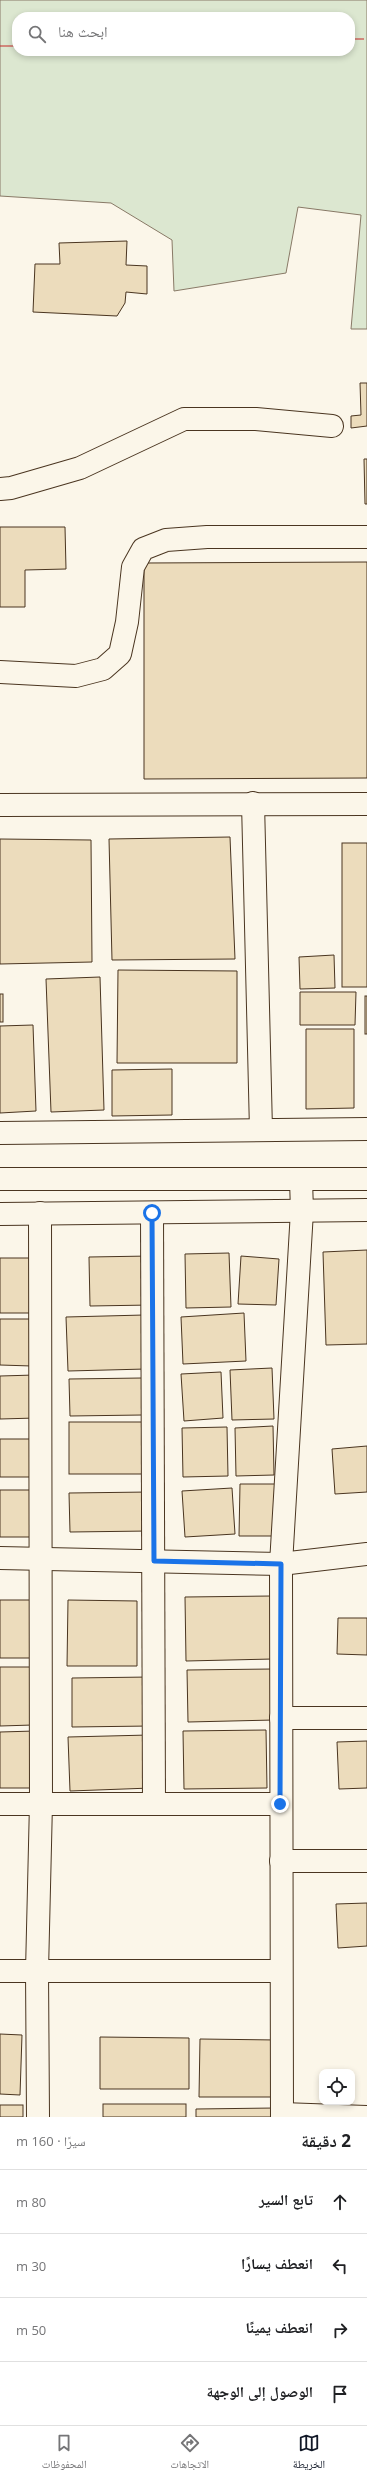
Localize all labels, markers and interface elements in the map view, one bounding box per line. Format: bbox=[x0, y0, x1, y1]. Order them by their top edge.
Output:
search box bbox=[12, 12, 355, 56]
text: ابحث هنا bbox=[58, 21, 108, 41]
icon: search bbox=[26, 23, 48, 45]
route start bbox=[143, 1204, 161, 1222]
route end bbox=[271, 1795, 289, 1813]
map controls bbox=[319, 2069, 355, 2105]
button: locate bbox=[319, 2069, 355, 2105]
text: 2 دقيقة bbox=[301, 2129, 351, 2152]
text: سيرًا · 160 m bbox=[16, 2132, 86, 2150]
text: تابع السير bbox=[259, 2189, 313, 2209]
icon: ahead bbox=[329, 2191, 351, 2213]
text: 80 m bbox=[16, 2193, 46, 2211]
text: انعطف يسارًا bbox=[241, 2253, 313, 2273]
icon: left bbox=[329, 2255, 351, 2277]
text: 30 m bbox=[16, 2257, 46, 2275]
text: انعطف يمينًا bbox=[245, 2317, 313, 2337]
icon: right bbox=[329, 2319, 351, 2341]
text: 50 m bbox=[16, 2321, 46, 2339]
text: الوصول إلى الوجهة bbox=[207, 2381, 313, 2401]
icon: arrive bbox=[329, 2383, 351, 2405]
tab: المحفوظات bbox=[42, 2432, 87, 2475]
tab: الاتجاهات bbox=[170, 2432, 209, 2475]
tab: الخريطة bbox=[293, 2432, 325, 2475]

